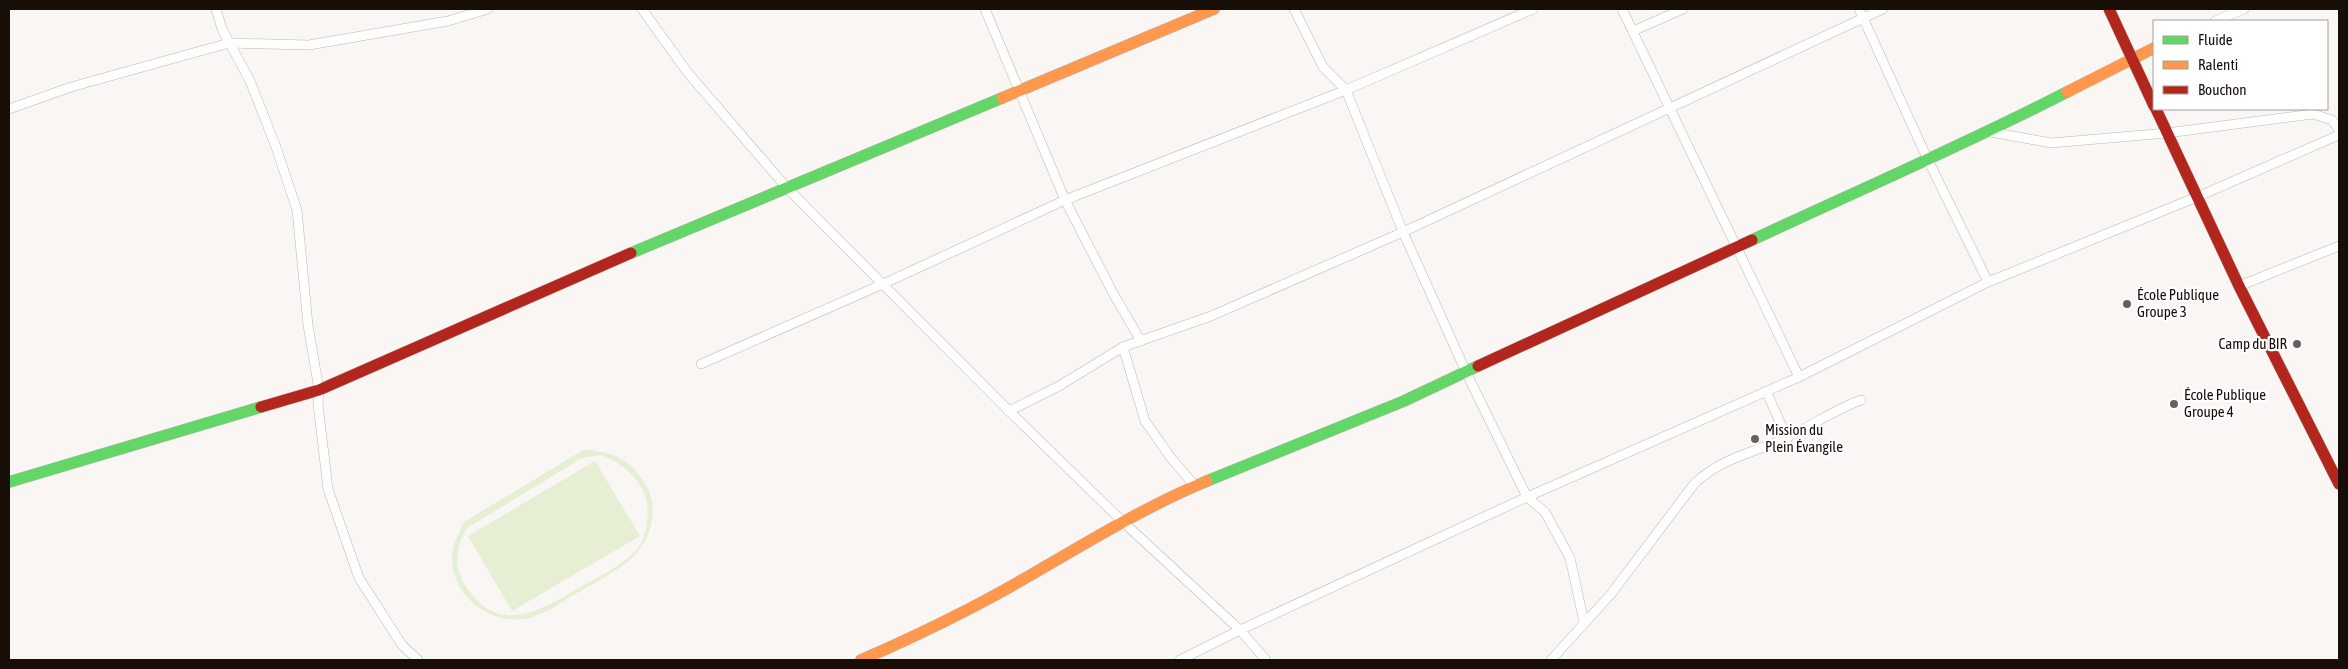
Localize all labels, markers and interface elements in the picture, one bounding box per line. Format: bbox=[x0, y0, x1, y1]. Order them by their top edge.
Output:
legend bbox=[2153, 20, 2328, 110]
text: Fluide bbox=[2198, 31, 2233, 48]
text: Ralenti bbox=[2198, 56, 2238, 73]
text: Bouchon bbox=[2198, 81, 2247, 98]
place label: École Publique Groupe 3 bbox=[2137, 286, 2219, 320]
marker: École Publique Groupe 3 bbox=[2121, 298, 2133, 310]
place label: Camp du BIR bbox=[2218, 335, 2287, 352]
marker: Camp du BIR bbox=[2291, 338, 2303, 350]
place label: École Publique Groupe 4 bbox=[2184, 386, 2266, 420]
marker: École Publique Groupe 4 bbox=[2168, 398, 2180, 410]
place label: Mission du Plein Évangile bbox=[1765, 421, 1843, 455]
marker: Mission du Plein Évangile bbox=[1749, 433, 1761, 445]

